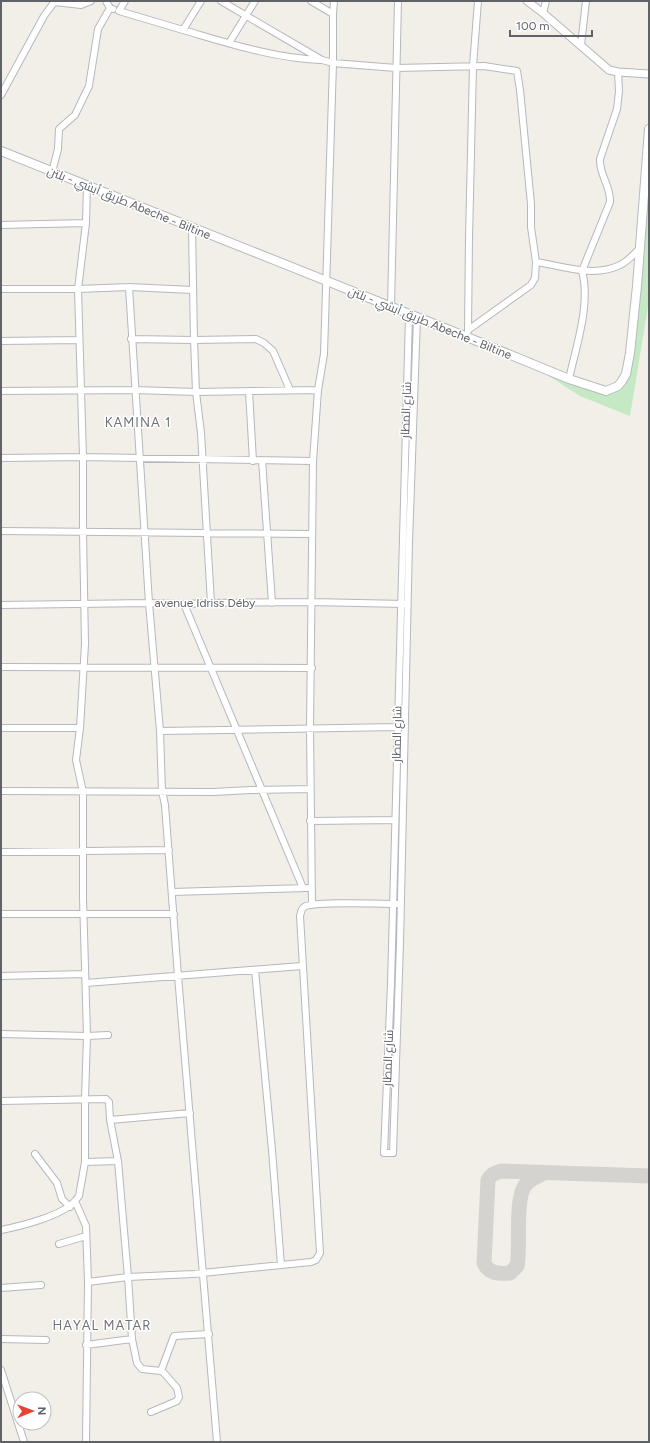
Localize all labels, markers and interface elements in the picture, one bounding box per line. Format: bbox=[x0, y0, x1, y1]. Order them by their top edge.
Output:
scale bar bbox=[510, 12, 592, 38]
text: 100 m bbox=[516, 19, 550, 33]
street label: طريق أبشي - بلتن Abeche - Biltine bbox=[44, 163, 214, 245]
street label: طريق أبشي - بلتن Abeche - Biltine bbox=[345, 283, 515, 365]
street label: شارع المطار bbox=[398, 381, 415, 440]
district label: KAMINA 1 bbox=[105, 415, 171, 430]
street label: avenue Idriss Déby bbox=[155, 596, 256, 610]
street label: شارع المطار bbox=[389, 706, 405, 763]
street label: شارع المطار bbox=[380, 1029, 397, 1088]
district label: HAYAL MATAR bbox=[53, 1318, 151, 1333]
north arrow bbox=[12, 1391, 52, 1431]
text: N bbox=[35, 1406, 48, 1415]

